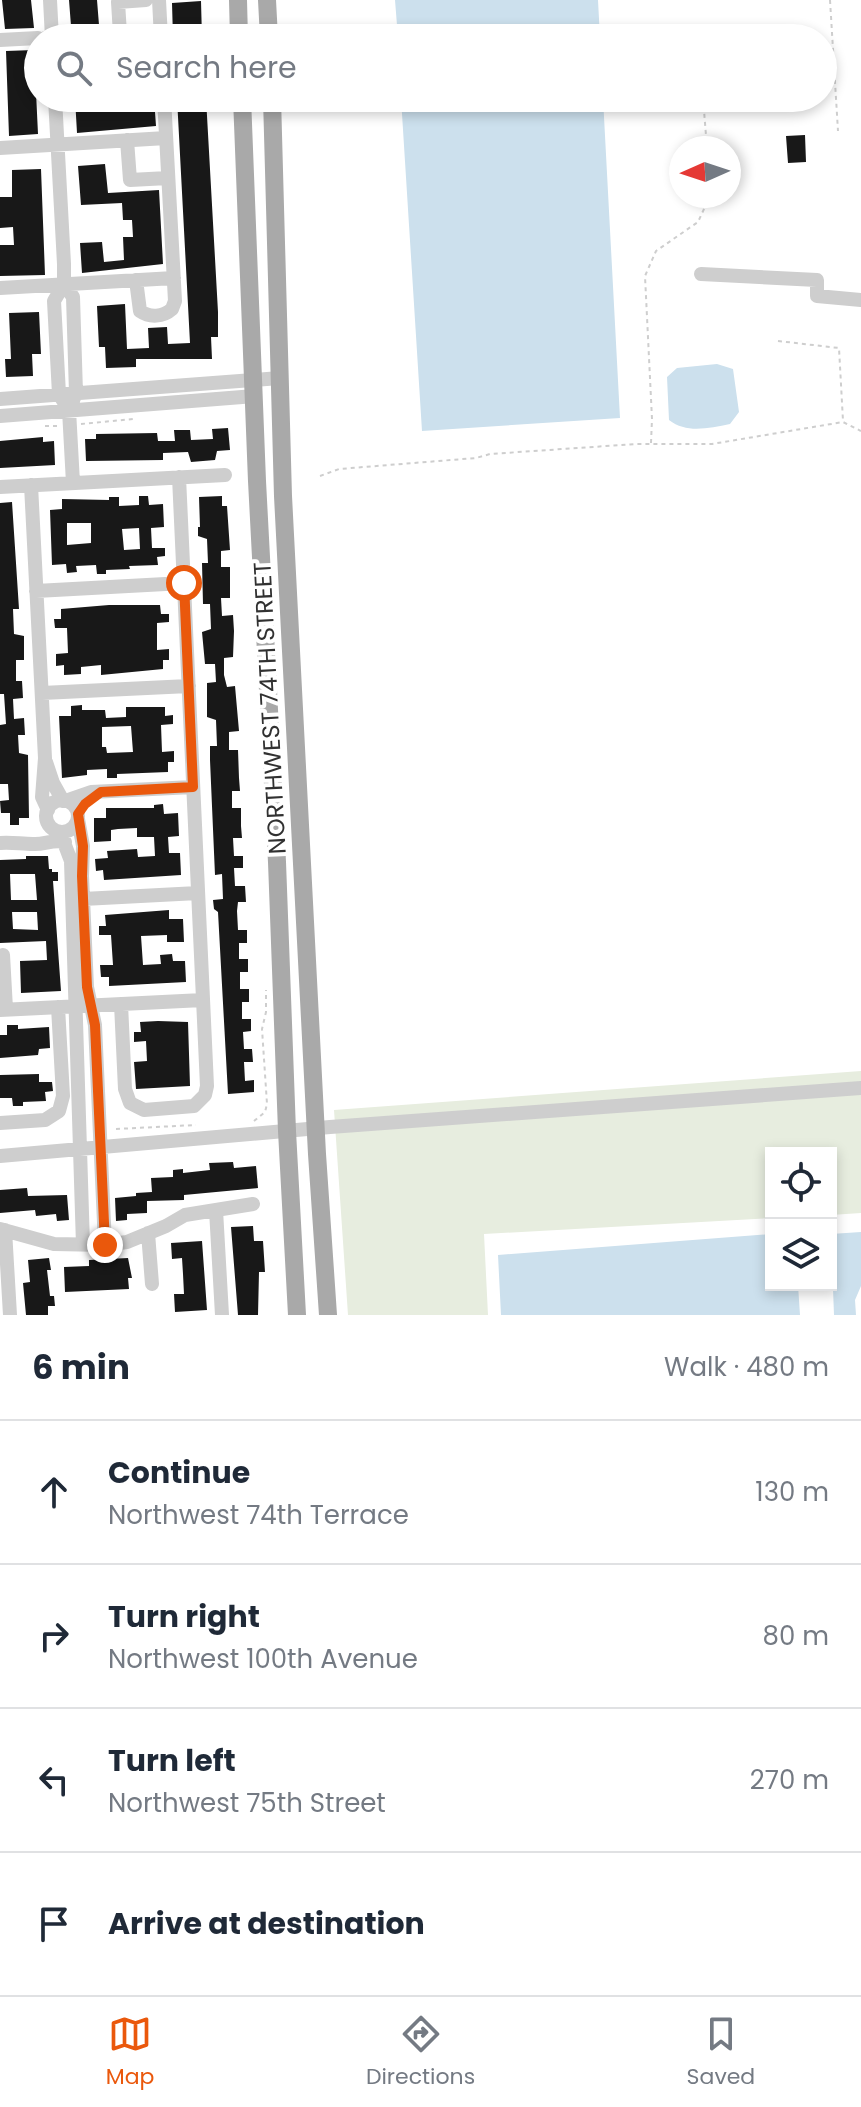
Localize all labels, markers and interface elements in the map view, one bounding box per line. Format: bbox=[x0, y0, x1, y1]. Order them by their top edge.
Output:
search box bbox=[24, 24, 837, 112]
icon: search bbox=[52, 46, 96, 90]
text: Search here bbox=[116, 46, 297, 89]
north arrow bbox=[669, 136, 741, 208]
street label: NORTHWEST 74TH STREET bbox=[245, 561, 294, 855]
route start bbox=[166, 565, 202, 601]
map controls bbox=[765, 1147, 837, 1291]
button: locate bbox=[765, 1147, 837, 1219]
button: layers bbox=[765, 1219, 837, 1291]
route end bbox=[87, 1227, 123, 1263]
text: 6 min bbox=[32, 1343, 130, 1391]
text: Walk · 480 m bbox=[664, 1349, 829, 1385]
text: Continue bbox=[108, 1451, 250, 1494]
icon: ahead bbox=[32, 1470, 76, 1514]
text: 130 m bbox=[755, 1474, 829, 1510]
text: Northwest 74th Terrace bbox=[108, 1497, 409, 1533]
text: Turn right bbox=[108, 1595, 260, 1638]
icon: right bbox=[32, 1614, 76, 1658]
text: 80 m bbox=[763, 1618, 829, 1654]
text: Northwest 100th Avenue bbox=[108, 1641, 418, 1677]
text: Turn left bbox=[108, 1739, 236, 1782]
icon: left bbox=[32, 1758, 76, 1802]
text: 270 m bbox=[750, 1762, 829, 1798]
text: Northwest 75th Street bbox=[108, 1785, 386, 1821]
icon: arrive bbox=[32, 1902, 76, 1946]
text: Arrive at destination bbox=[108, 1902, 425, 1945]
tab: Map bbox=[106, 2012, 154, 2093]
tab: Directions bbox=[366, 2012, 475, 2093]
tab: Saved bbox=[687, 2012, 755, 2093]

